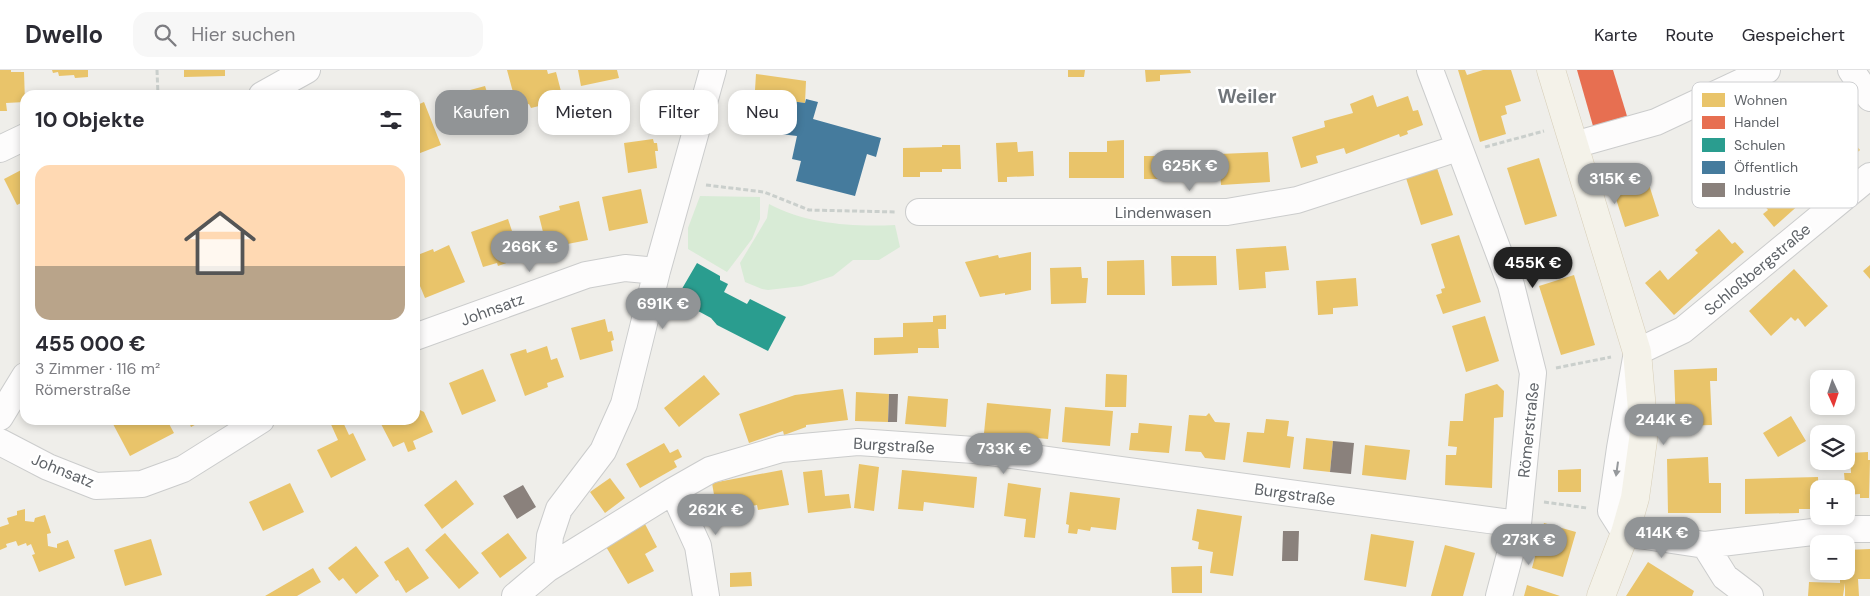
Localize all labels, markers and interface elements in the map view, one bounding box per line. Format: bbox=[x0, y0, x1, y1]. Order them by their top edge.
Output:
search box bbox=[133, 12, 483, 57]
text: Dwello bbox=[25, 19, 103, 50]
icon: search bbox=[151, 21, 179, 49]
text: Hier suchen bbox=[191, 22, 295, 47]
text: Karte bbox=[1594, 23, 1638, 47]
text: Route bbox=[1666, 23, 1714, 47]
text: Gespeichert bbox=[1742, 23, 1845, 47]
legend bbox=[1692, 82, 1858, 208]
district label: Weiler bbox=[1217, 84, 1277, 109]
chip: Kaufen bbox=[435, 90, 528, 135]
chip: Mieten bbox=[538, 90, 630, 135]
chip: Filter bbox=[640, 90, 718, 135]
chip: Neu bbox=[728, 90, 797, 135]
text: Wohnen bbox=[1734, 91, 1787, 109]
text: 10 Objekte bbox=[35, 106, 145, 134]
icon: filters bbox=[377, 106, 405, 134]
text: Handel bbox=[1734, 113, 1779, 131]
text: Schulen bbox=[1734, 136, 1785, 154]
pin: 625K € bbox=[1149, 150, 1231, 192]
text: 625K € bbox=[1162, 155, 1218, 176]
text: Öffentlich bbox=[1734, 158, 1798, 176]
pin: 315K € bbox=[1574, 162, 1656, 205]
text: 315K € bbox=[1589, 168, 1641, 189]
text: Industrie bbox=[1734, 181, 1791, 199]
icon: home bbox=[175, 198, 265, 288]
street label: Lindenwasen bbox=[1115, 202, 1211, 223]
street label: Schloßbergstraße bbox=[1700, 219, 1815, 320]
pin: 266K € bbox=[489, 230, 571, 273]
text: 266K € bbox=[502, 236, 558, 257]
pin: 455K € bbox=[1492, 246, 1574, 289]
text: 455K € bbox=[1504, 252, 1562, 273]
street label: Johnsatz bbox=[458, 288, 527, 331]
pin: 691K € bbox=[622, 288, 704, 330]
text: 691K € bbox=[637, 293, 689, 314]
text: 455 000 € bbox=[35, 330, 146, 358]
text: 3 Zimmer · 116 m² bbox=[35, 358, 160, 379]
north arrow bbox=[1810, 370, 1855, 415]
map controls bbox=[1810, 370, 1855, 580]
text: Römerstraße bbox=[35, 379, 131, 400]
street label: Römerstraße bbox=[1513, 381, 1544, 479]
pin: 244K € bbox=[1623, 404, 1705, 446]
text: 244K € bbox=[1636, 409, 1692, 430]
button: layers bbox=[1810, 425, 1855, 470]
pin: 733K € bbox=[963, 432, 1045, 475]
street label: Burgstraße bbox=[853, 433, 935, 458]
text: 733K € bbox=[977, 438, 1031, 459]
street label: Johnsatz bbox=[28, 448, 97, 493]
one-way arrow bbox=[1613, 461, 1621, 477]
street label: Burgstraße bbox=[1253, 478, 1337, 511]
button: + bbox=[1810, 480, 1855, 525]
pin: 262K € bbox=[675, 494, 757, 536]
text: 262K € bbox=[688, 499, 744, 520]
pin: 414K € bbox=[1621, 516, 1703, 559]
text: 414K € bbox=[1635, 522, 1689, 543]
pin: 273K € bbox=[1488, 524, 1570, 566]
text: 273K € bbox=[1502, 529, 1556, 550]
button: − bbox=[1810, 535, 1855, 580]

